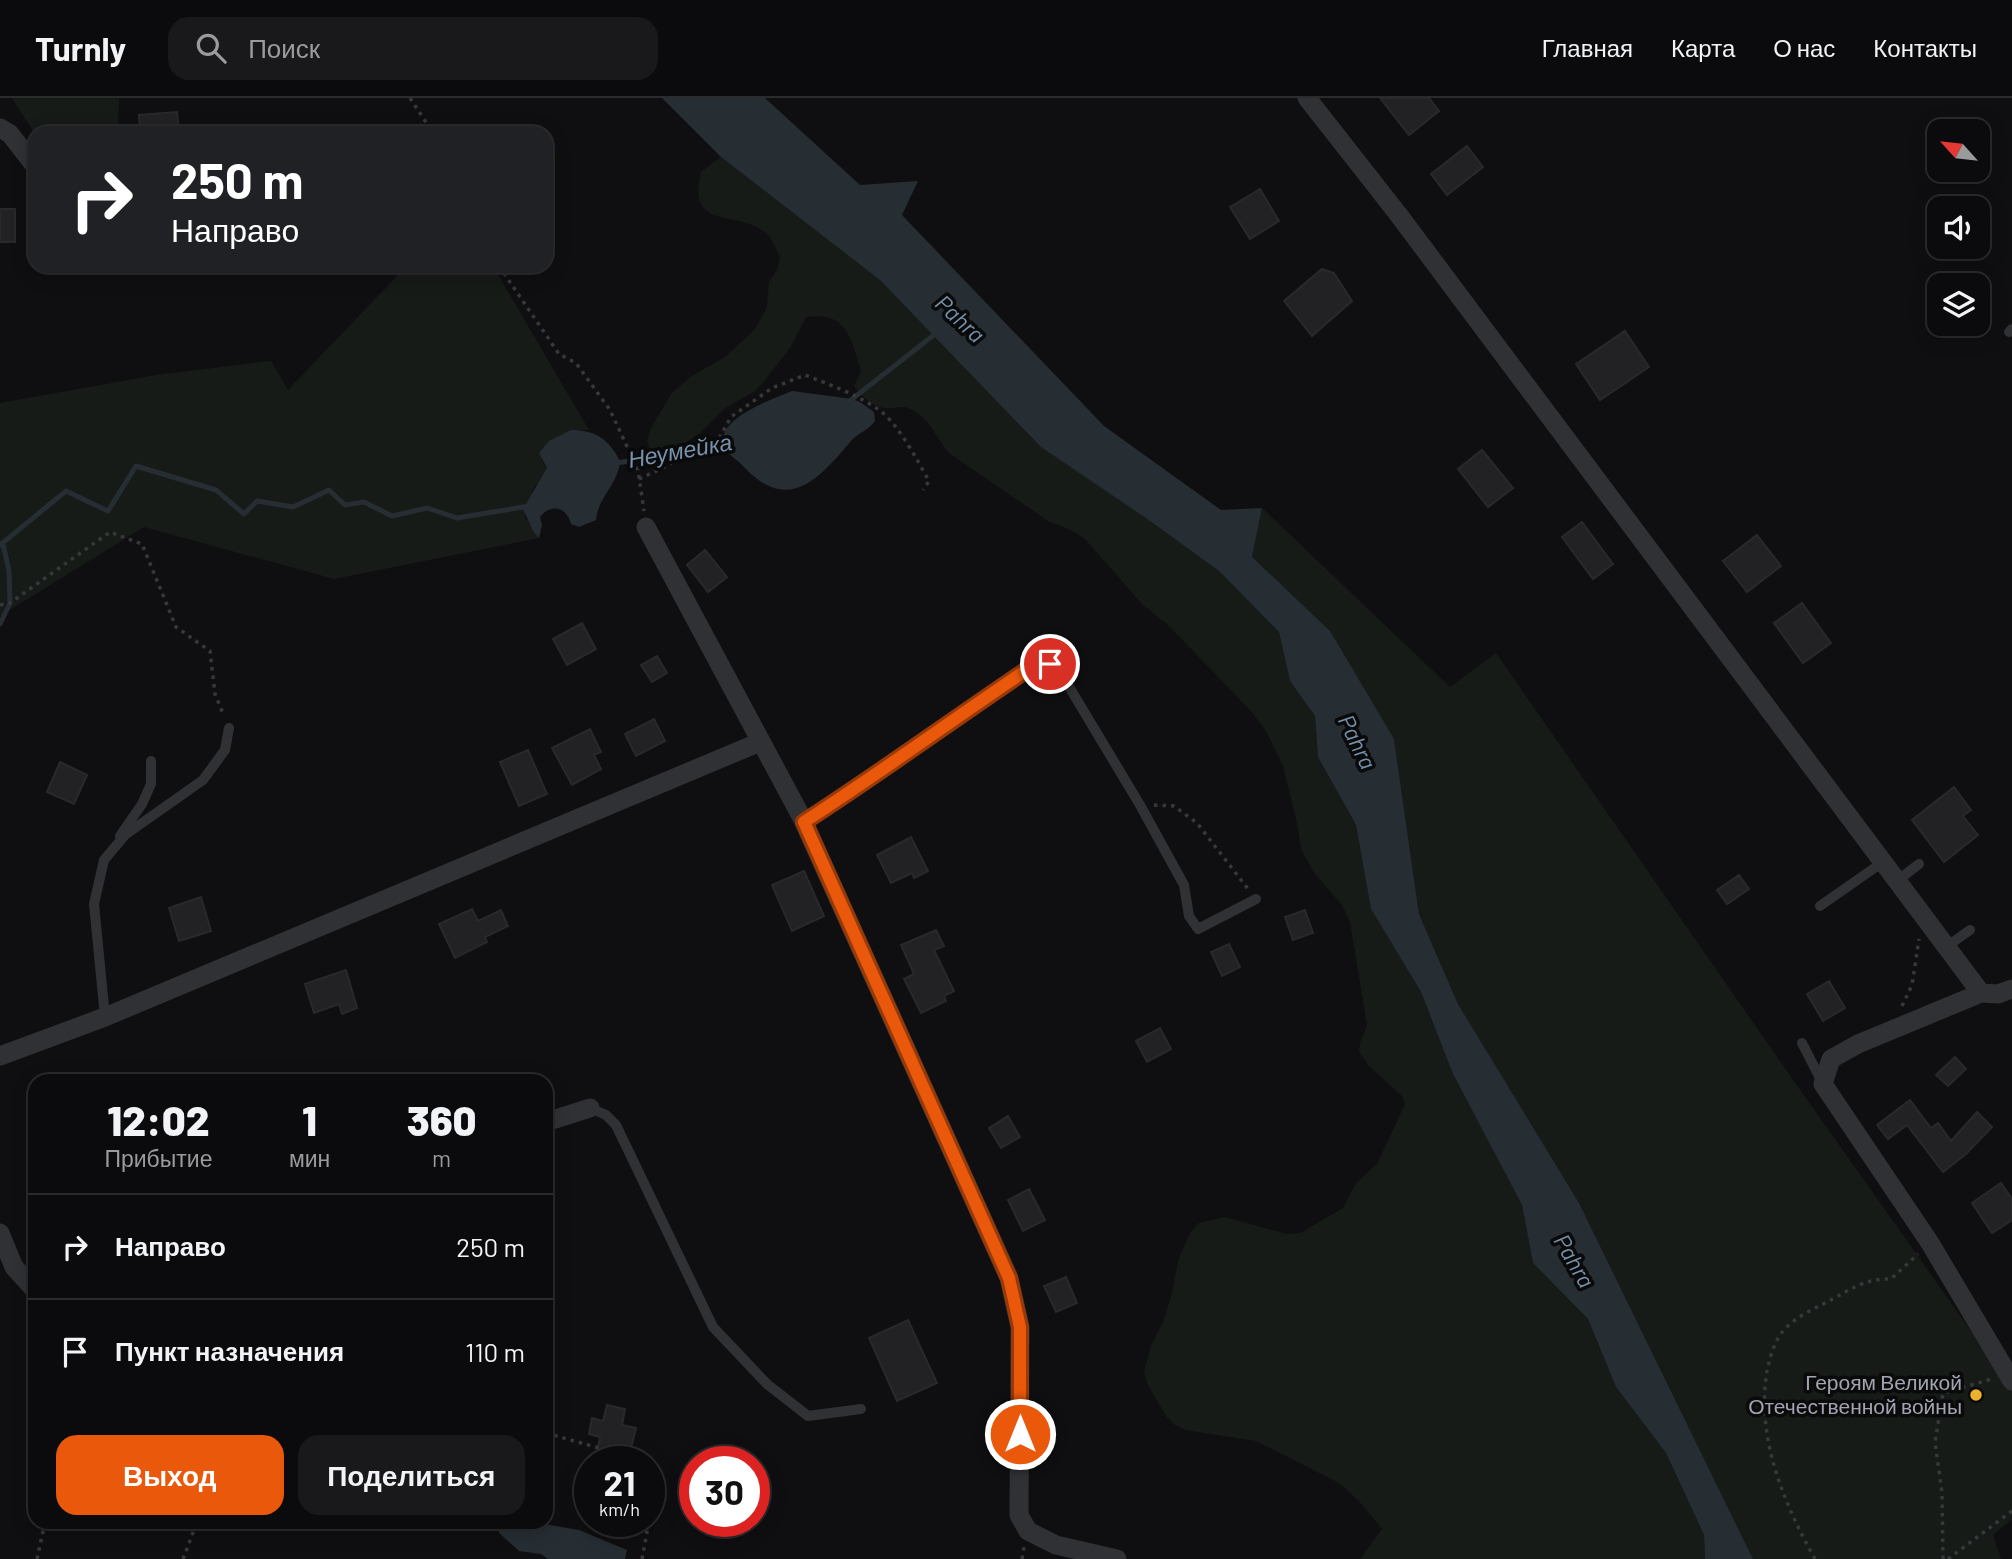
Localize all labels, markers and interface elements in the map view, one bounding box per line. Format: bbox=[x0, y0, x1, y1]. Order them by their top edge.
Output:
search box bbox=[168, 17, 658, 80]
text: Turnly bbox=[35, 28, 126, 68]
icon: search bbox=[192, 29, 230, 67]
text: Поиск bbox=[248, 32, 320, 63]
text: Главная bbox=[1542, 33, 1633, 62]
text: Карта bbox=[1671, 33, 1735, 62]
text: О нас bbox=[1773, 33, 1835, 62]
text: Контакты bbox=[1873, 33, 1977, 62]
north arrow bbox=[1927, 119, 1990, 182]
map controls bbox=[1927, 119, 1990, 336]
text: 250 m bbox=[171, 150, 304, 209]
icon: right bbox=[56, 154, 147, 245]
button: sound bbox=[1927, 196, 1990, 259]
text: Направо bbox=[171, 210, 299, 248]
button: layers bbox=[1927, 273, 1990, 336]
water label: Pahra bbox=[930, 289, 991, 348]
water label: Неумейка bbox=[626, 427, 734, 473]
pin bbox=[1020, 634, 1080, 694]
icon: arrive bbox=[1031, 645, 1069, 683]
water label: Pahra bbox=[1333, 710, 1383, 773]
text: 12:02 bbox=[107, 1094, 210, 1144]
text: 1 bbox=[302, 1094, 317, 1144]
text: 360 bbox=[407, 1094, 477, 1144]
text: Прибытие bbox=[104, 1144, 212, 1172]
text: мин bbox=[289, 1144, 330, 1172]
text: m bbox=[432, 1144, 451, 1172]
icon: right bbox=[56, 1228, 94, 1266]
water label: Pahra bbox=[1548, 1229, 1601, 1292]
text: Направо bbox=[115, 1230, 226, 1261]
text: 250 m bbox=[456, 1231, 525, 1262]
icon: arrive bbox=[56, 1333, 94, 1371]
text: Пункт назначения bbox=[115, 1335, 344, 1366]
text: 110 m bbox=[465, 1336, 525, 1367]
place label: Героям Великой Отечественной войны bbox=[1748, 1369, 1962, 1418]
marker: Героям Великой Отечественной войны bbox=[1968, 1387, 1984, 1403]
position arrow bbox=[983, 1397, 1057, 1471]
button: Выход bbox=[56, 1435, 284, 1515]
button: Поделиться bbox=[298, 1435, 525, 1515]
speed limit sign: 30 bbox=[679, 1446, 770, 1537]
text: 21 bbox=[604, 1461, 635, 1503]
text: km/h bbox=[599, 1498, 640, 1520]

